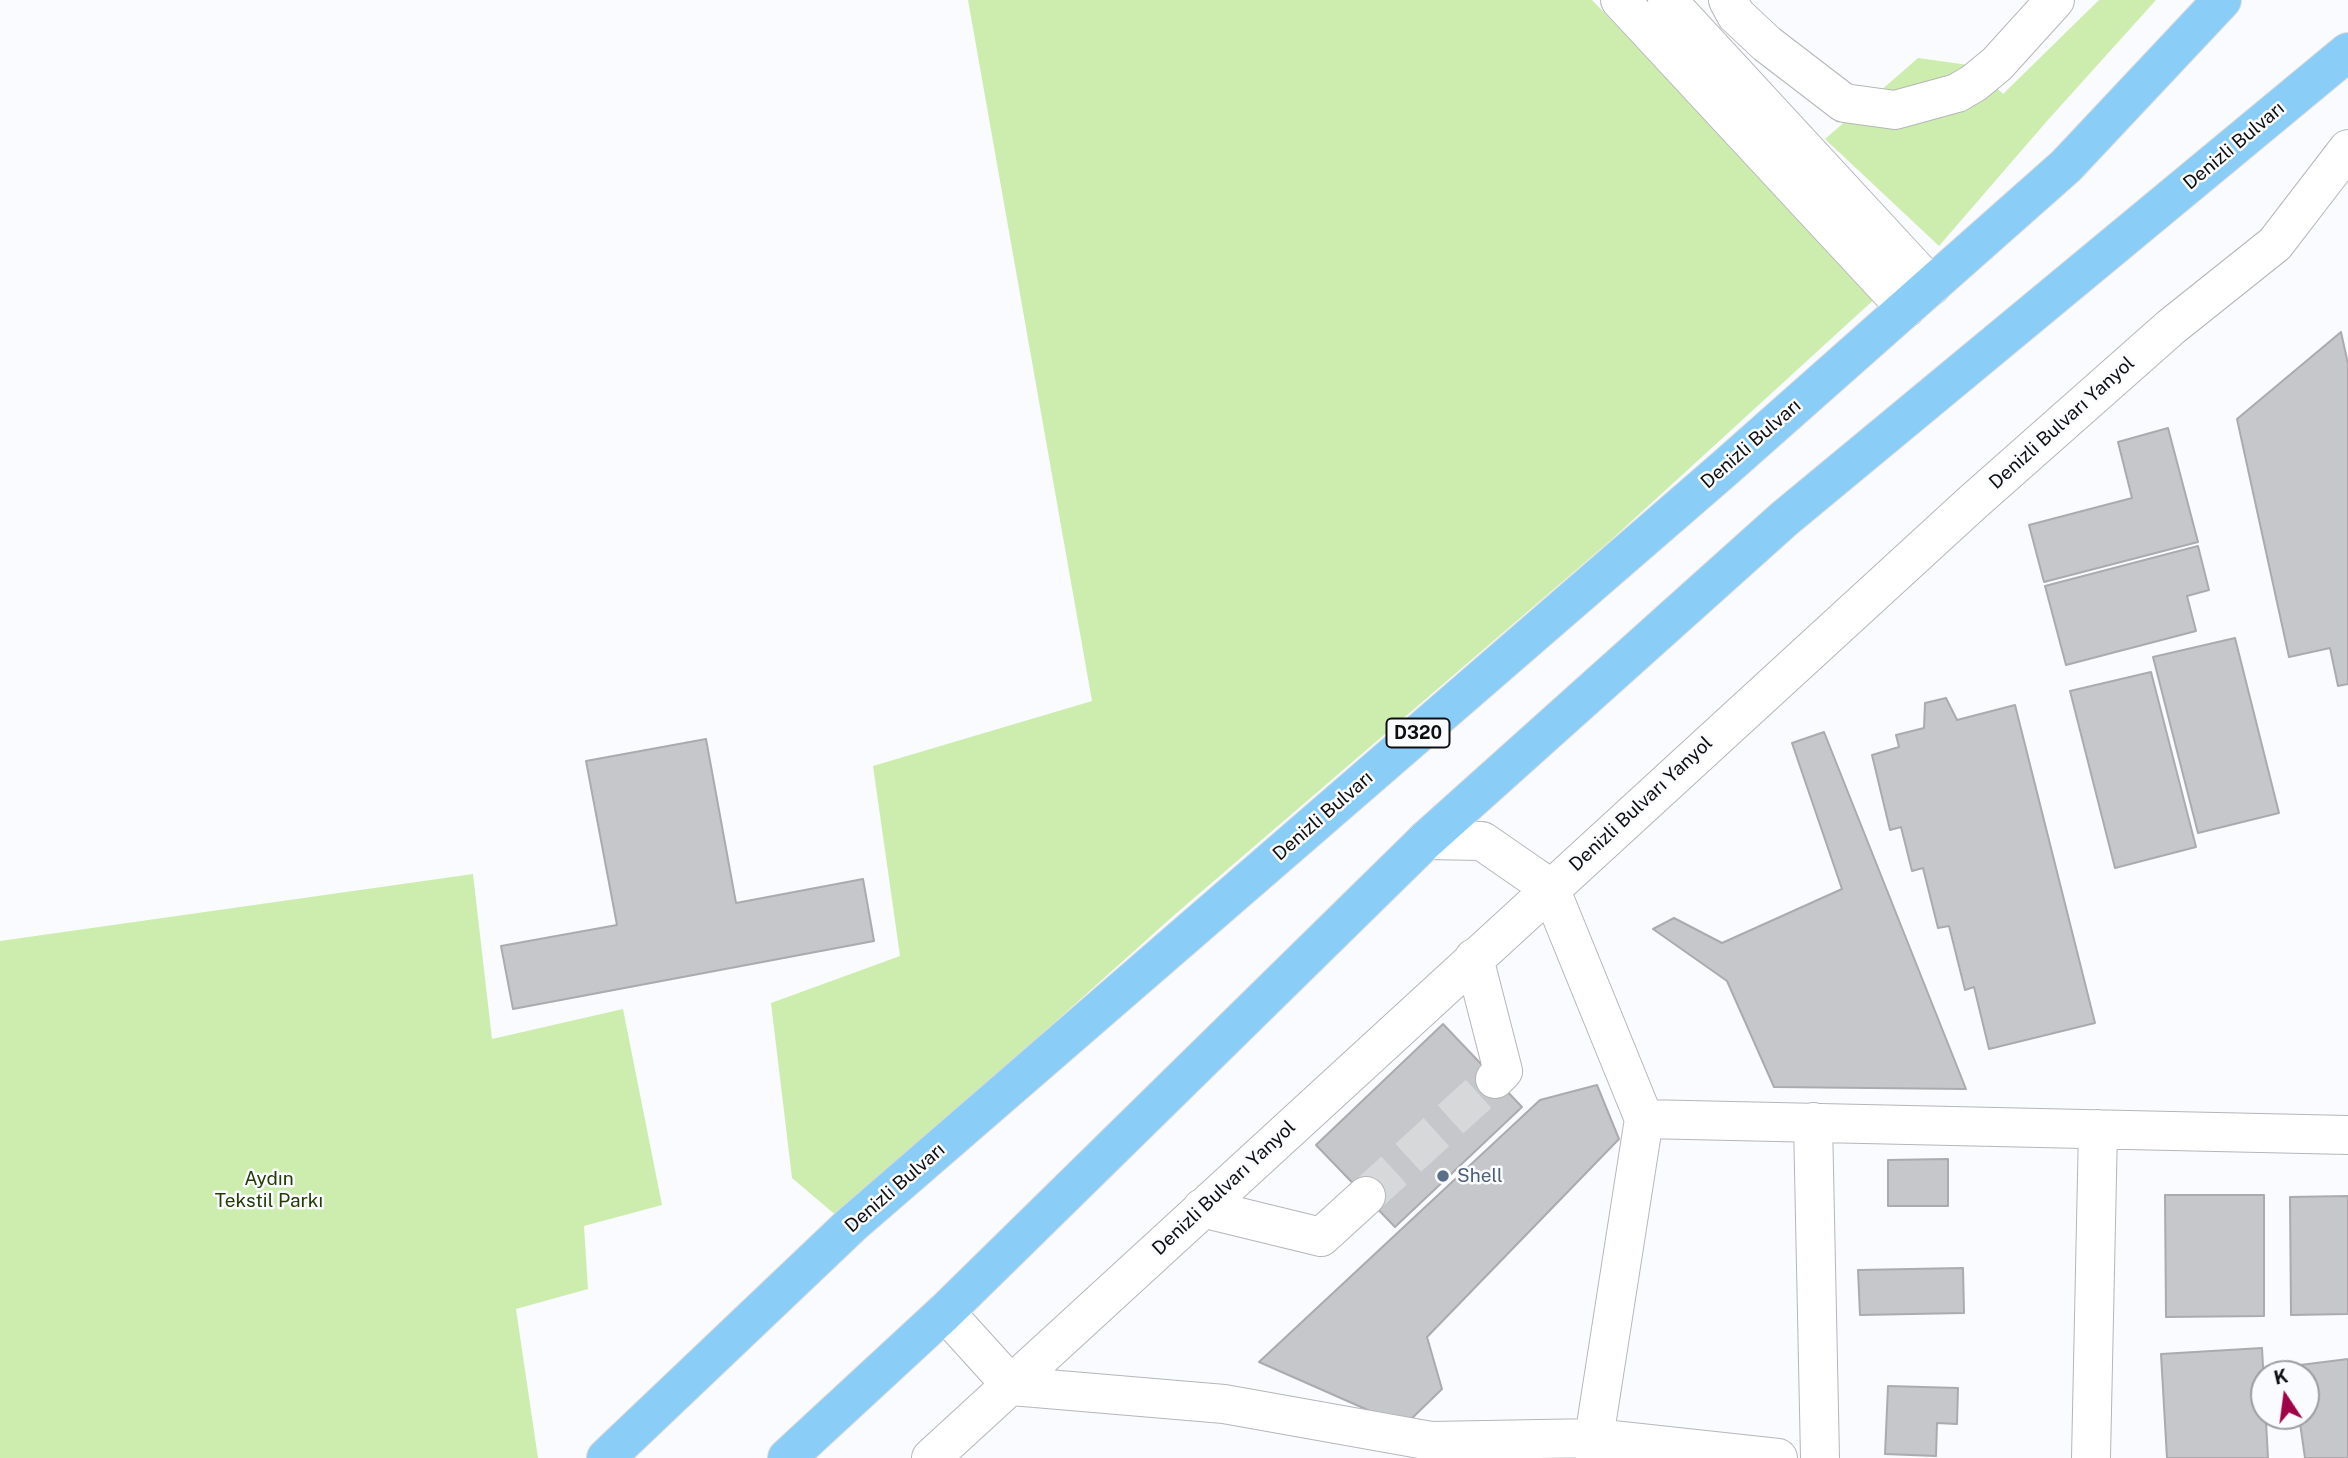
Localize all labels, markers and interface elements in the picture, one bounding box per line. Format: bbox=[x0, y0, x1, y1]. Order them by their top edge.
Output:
street label: Denizli Bulvarı bbox=[2179, 97, 2289, 195]
street label: Denizli Bulvarı Yanyol bbox=[1985, 352, 2139, 494]
street label: Denizli Bulvarı bbox=[1696, 394, 1806, 494]
road number: D320 bbox=[1386, 718, 1450, 748]
street label: Denizli Bulvarı Yanyol bbox=[1565, 732, 1717, 876]
street label: Denizli Bulvarı bbox=[1268, 766, 1378, 866]
street label: Denizli Bulvarı Yanyol bbox=[1148, 1116, 1300, 1260]
street label: Denizli Bulvarı bbox=[840, 1138, 950, 1238]
place label: Shell bbox=[1457, 1165, 1503, 1187]
park label: Aydın Tekstil Parkı bbox=[215, 1168, 323, 1212]
marker: Shell bbox=[1435, 1168, 1451, 1184]
north arrow bbox=[2250, 1360, 2320, 1430]
text: K bbox=[2272, 1364, 2290, 1389]

